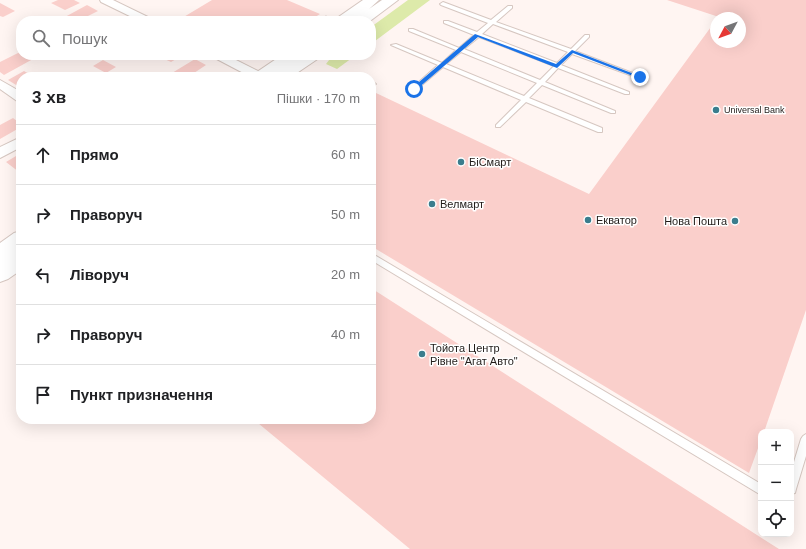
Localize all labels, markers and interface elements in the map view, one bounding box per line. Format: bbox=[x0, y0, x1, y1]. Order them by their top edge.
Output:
north arrow bbox=[710, 12, 746, 48]
search box bbox=[16, 16, 376, 60]
icon: search bbox=[30, 27, 52, 49]
text: Пошук bbox=[62, 30, 107, 47]
route end bbox=[631, 68, 649, 86]
route start bbox=[405, 80, 423, 98]
text: 3 хв bbox=[32, 88, 66, 107]
text: Пішки · 170 m bbox=[277, 91, 360, 106]
marker: Universal Bank bbox=[711, 105, 721, 115]
place label: Universal Bank bbox=[724, 105, 785, 115]
icon: ahead bbox=[32, 144, 54, 166]
text: Прямо bbox=[70, 146, 119, 163]
text: 60 m bbox=[331, 147, 360, 162]
place label: БіСмарт bbox=[469, 156, 511, 168]
marker: БіСмарт bbox=[456, 157, 466, 167]
place label: Велмарт bbox=[440, 198, 484, 210]
marker: Велмарт bbox=[427, 199, 437, 209]
icon: right bbox=[32, 204, 54, 226]
text: Праворуч bbox=[70, 206, 143, 223]
text: 50 m bbox=[331, 207, 360, 222]
place label: Екватор bbox=[596, 214, 637, 226]
marker: Екватор bbox=[583, 215, 593, 225]
place label: Нова Пошта bbox=[664, 215, 728, 227]
marker: Нова Пошта bbox=[730, 216, 740, 226]
icon: left bbox=[32, 264, 54, 286]
text: Ліворуч bbox=[70, 266, 129, 283]
text: 20 m bbox=[331, 267, 360, 282]
icon: right bbox=[32, 324, 54, 346]
text: Праворуч bbox=[70, 326, 143, 343]
text: 40 m bbox=[331, 327, 360, 342]
place label: Тойота Центр Рівне "Агат Авто" bbox=[430, 342, 518, 367]
marker: Тойота Центр Рівне "Агат Авто" bbox=[417, 349, 427, 359]
icon: arrive bbox=[32, 384, 54, 406]
text: Пункт призначення bbox=[70, 386, 213, 403]
map controls bbox=[758, 429, 794, 537]
button: + bbox=[758, 429, 794, 465]
button: − bbox=[758, 465, 794, 501]
button: locate bbox=[758, 501, 794, 537]

